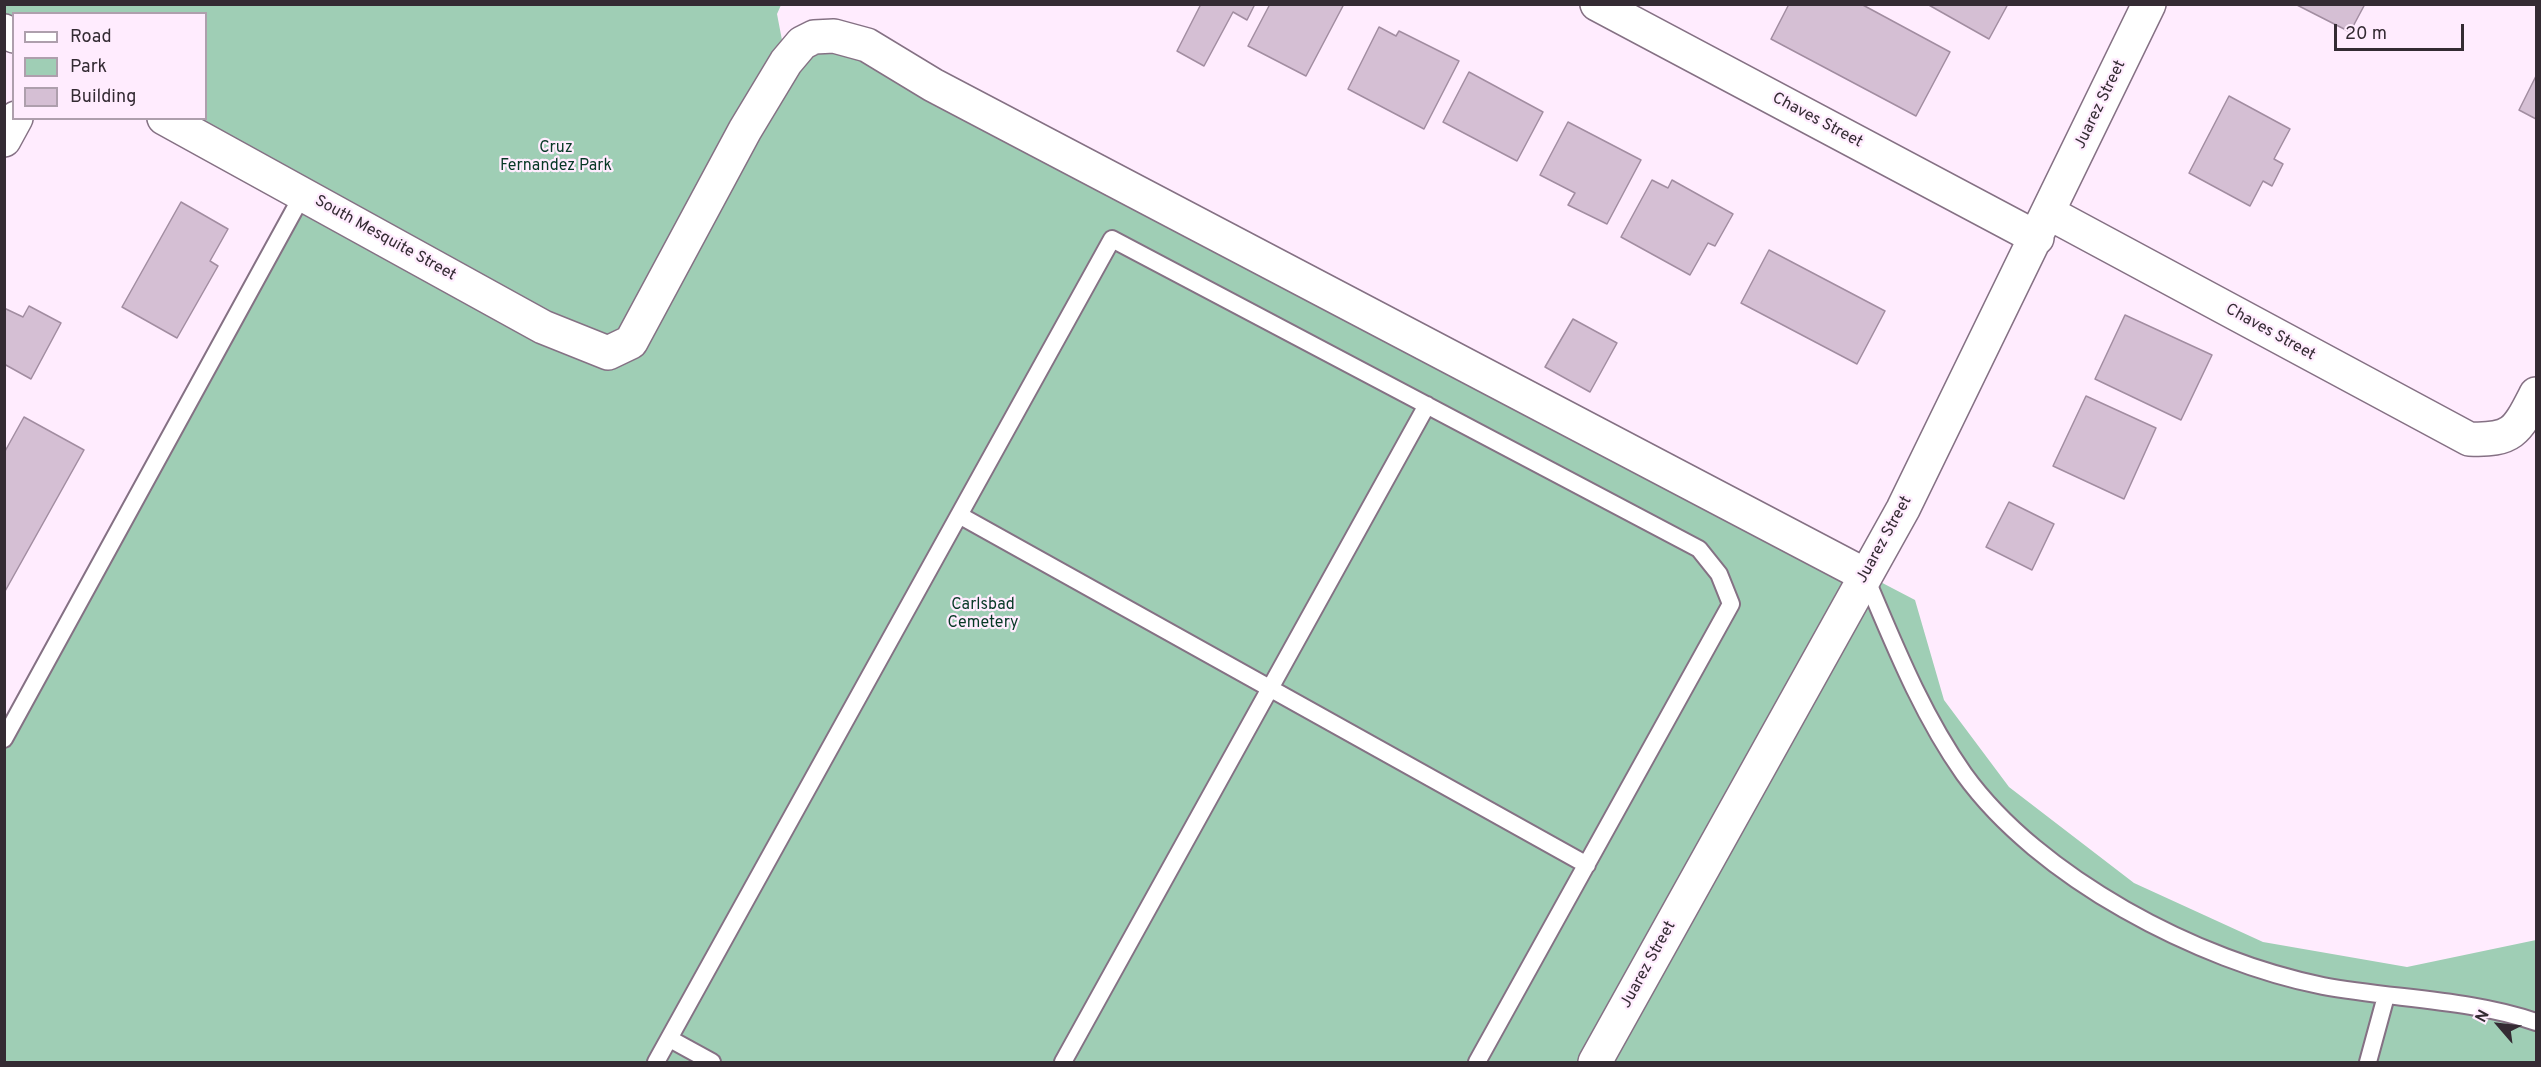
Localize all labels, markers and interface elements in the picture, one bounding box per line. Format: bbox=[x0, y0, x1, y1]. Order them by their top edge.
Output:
legend bbox=[12, 12, 207, 120]
scale bar bbox=[2337, 12, 2468, 50]
text: 20 m bbox=[2345, 23, 2387, 46]
text: Road bbox=[70, 26, 112, 49]
text: Park bbox=[70, 56, 107, 79]
street label: Juarez Street bbox=[2071, 57, 2131, 153]
text: Building bbox=[70, 86, 136, 109]
street label: Chaves Street bbox=[1768, 89, 1866, 153]
park label: Cruz Fernandez Park bbox=[500, 139, 612, 177]
street label: South Mesquite Street bbox=[311, 192, 459, 286]
street label: Chaves Street bbox=[2222, 300, 2318, 366]
street label: Juarez Street bbox=[1853, 493, 1917, 587]
park label: Carlsbad Cemetery bbox=[948, 596, 1018, 634]
street label: Juarez Street bbox=[1617, 918, 1681, 1012]
north arrow bbox=[2469, 995, 2529, 1055]
text: N bbox=[2472, 1007, 2495, 1026]

